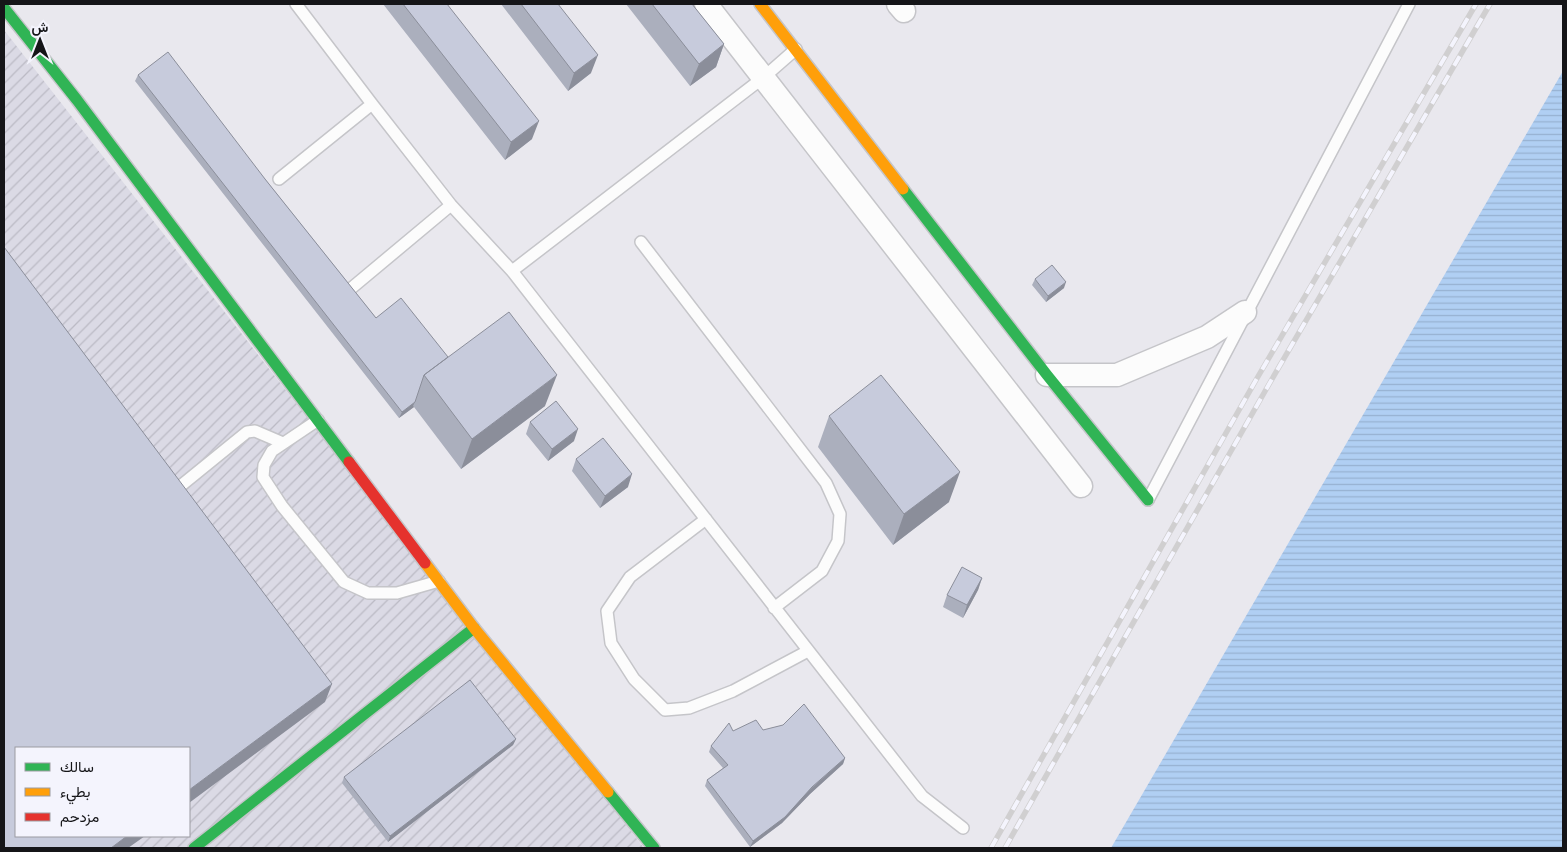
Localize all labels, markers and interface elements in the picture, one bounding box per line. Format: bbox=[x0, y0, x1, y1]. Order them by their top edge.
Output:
north arrow bbox=[15, 15, 65, 65]
text: ش bbox=[32, 19, 49, 36]
legend bbox=[15, 747, 190, 837]
text: سالك bbox=[60, 758, 94, 776]
text: بطيء bbox=[60, 783, 90, 805]
text: مزدحم bbox=[60, 808, 99, 827]

